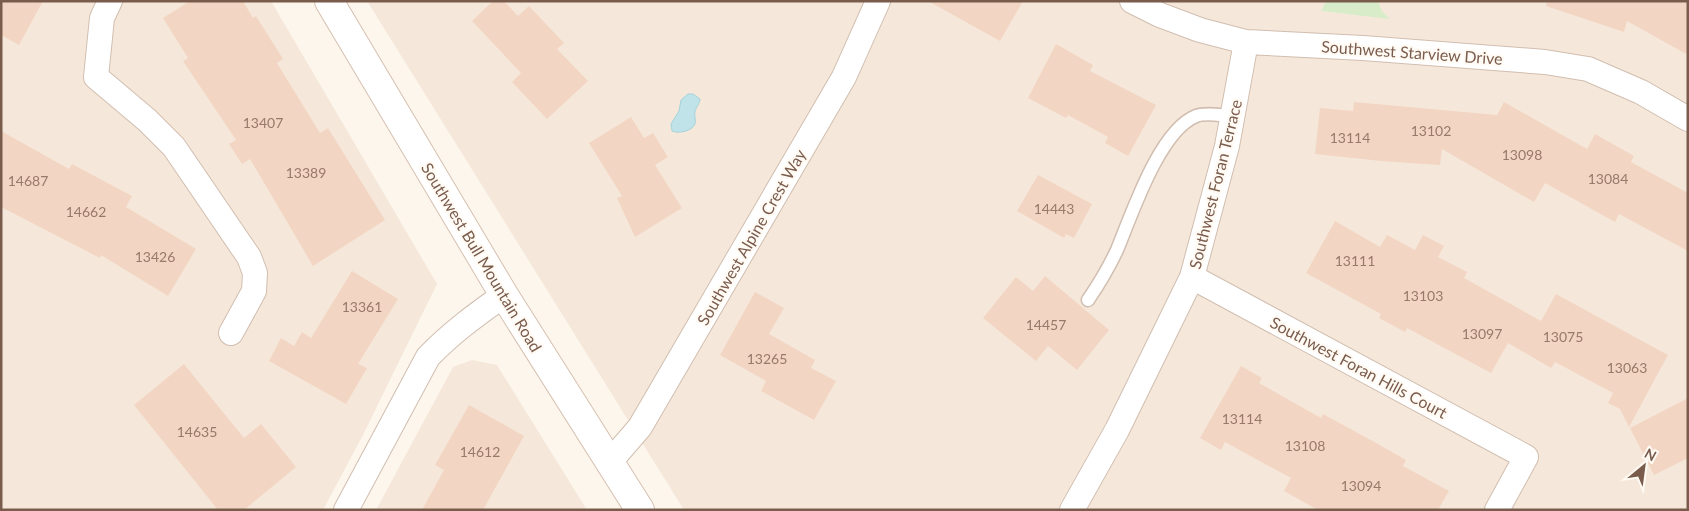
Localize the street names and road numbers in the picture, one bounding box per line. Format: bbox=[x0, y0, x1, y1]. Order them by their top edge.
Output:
street label: Southwest Starview Drive bbox=[1321, 36, 1503, 68]
street label: Southwest Foran Terrace bbox=[1185, 97, 1245, 271]
street label: Southwest Alpine Crest Way bbox=[693, 145, 810, 328]
street label: Southwest Bull Mountain Road bbox=[418, 159, 546, 355]
street label: Southwest Foran Hills Court bbox=[1267, 312, 1451, 422]

